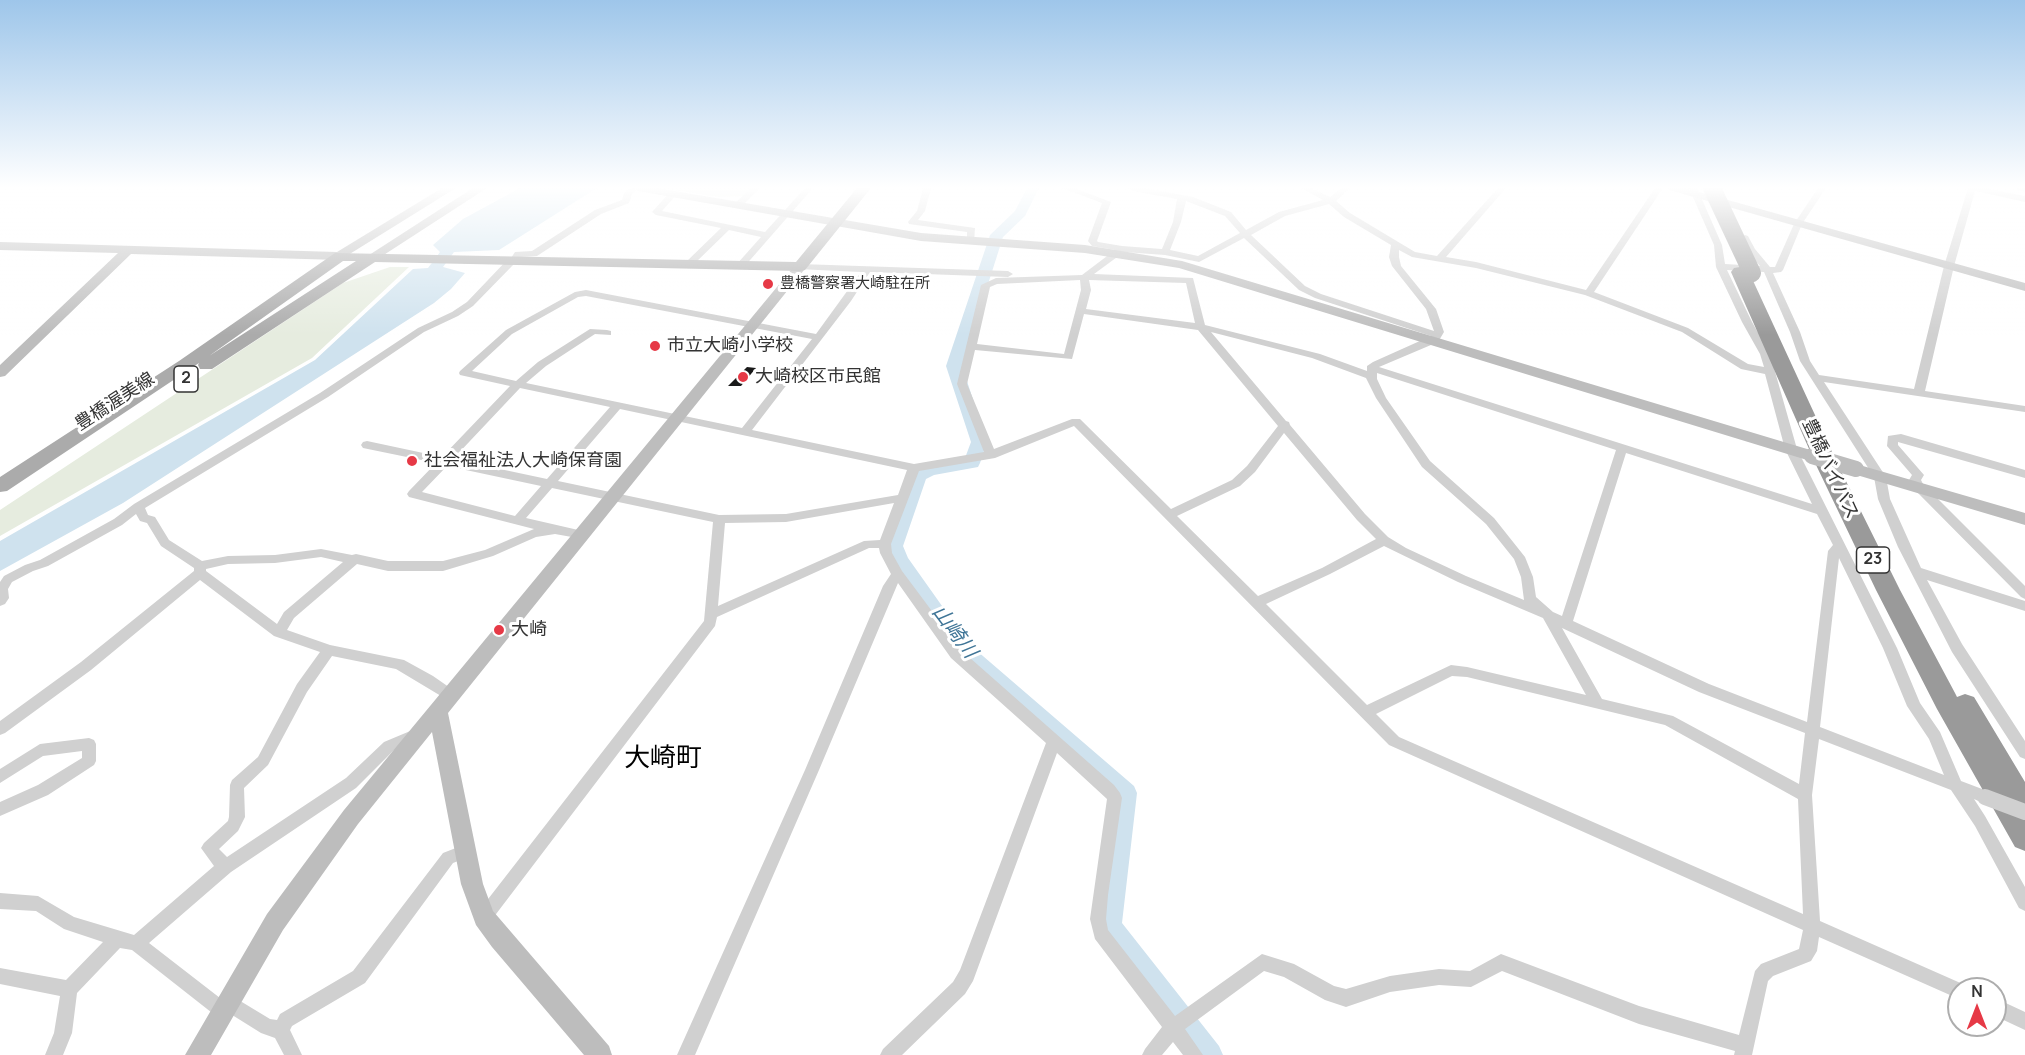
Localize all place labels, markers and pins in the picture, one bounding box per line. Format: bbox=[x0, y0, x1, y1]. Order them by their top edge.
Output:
place label: 豊橋警察署大崎駐在所 bbox=[780, 275, 930, 293]
marker: 豊橋警察署大崎駐在所 bbox=[761, 277, 775, 291]
place label: 市立大崎小学校 bbox=[667, 335, 793, 357]
marker: 市立大崎小学校 bbox=[648, 339, 662, 353]
place label: 大崎校区市民館 bbox=[755, 366, 881, 388]
marker: 大崎校区市民館 bbox=[736, 370, 750, 384]
place label: 社会福祉法人大崎保育園 bbox=[424, 450, 622, 472]
marker: 社会福祉法人大崎保育園 bbox=[405, 454, 419, 468]
place label: 大崎 bbox=[511, 619, 547, 641]
marker: 大崎 bbox=[492, 623, 506, 637]

